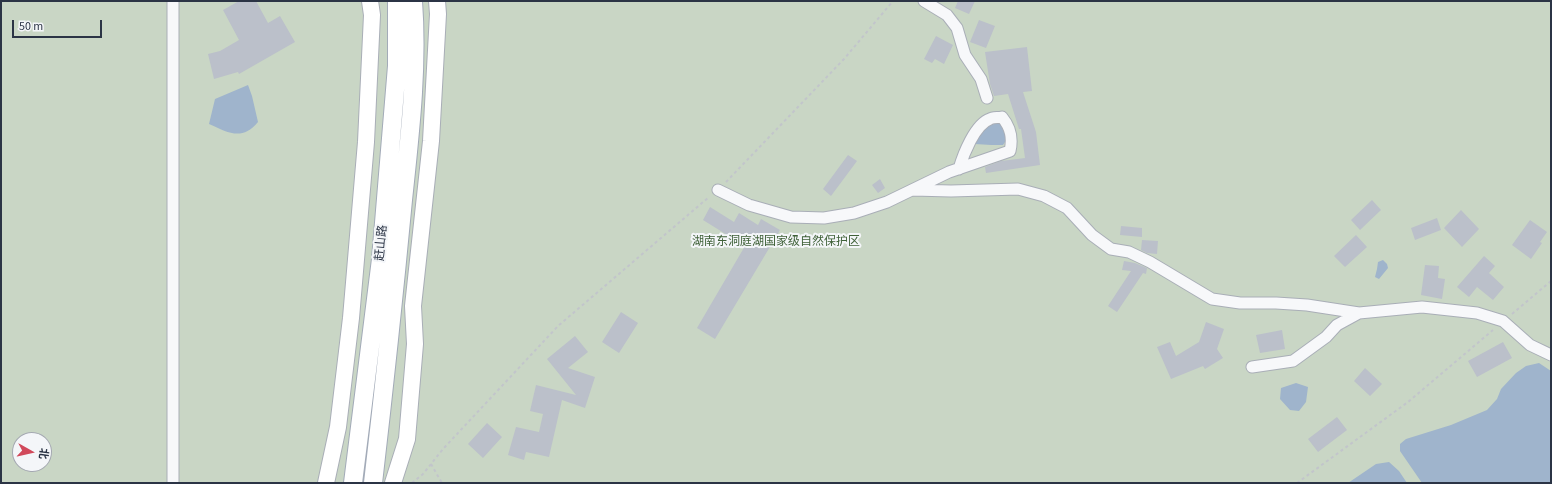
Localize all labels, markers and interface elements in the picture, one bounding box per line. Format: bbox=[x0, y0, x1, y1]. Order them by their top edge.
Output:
scale bar bbox=[14, 12, 104, 38]
text: 50 m bbox=[19, 18, 43, 35]
street label: 赶山路 bbox=[373, 224, 391, 262]
park label: 湖南东洞庭湖国家级自然保护区 bbox=[692, 235, 860, 249]
north arrow bbox=[12, 432, 52, 472]
text: 北 bbox=[35, 447, 52, 460]

